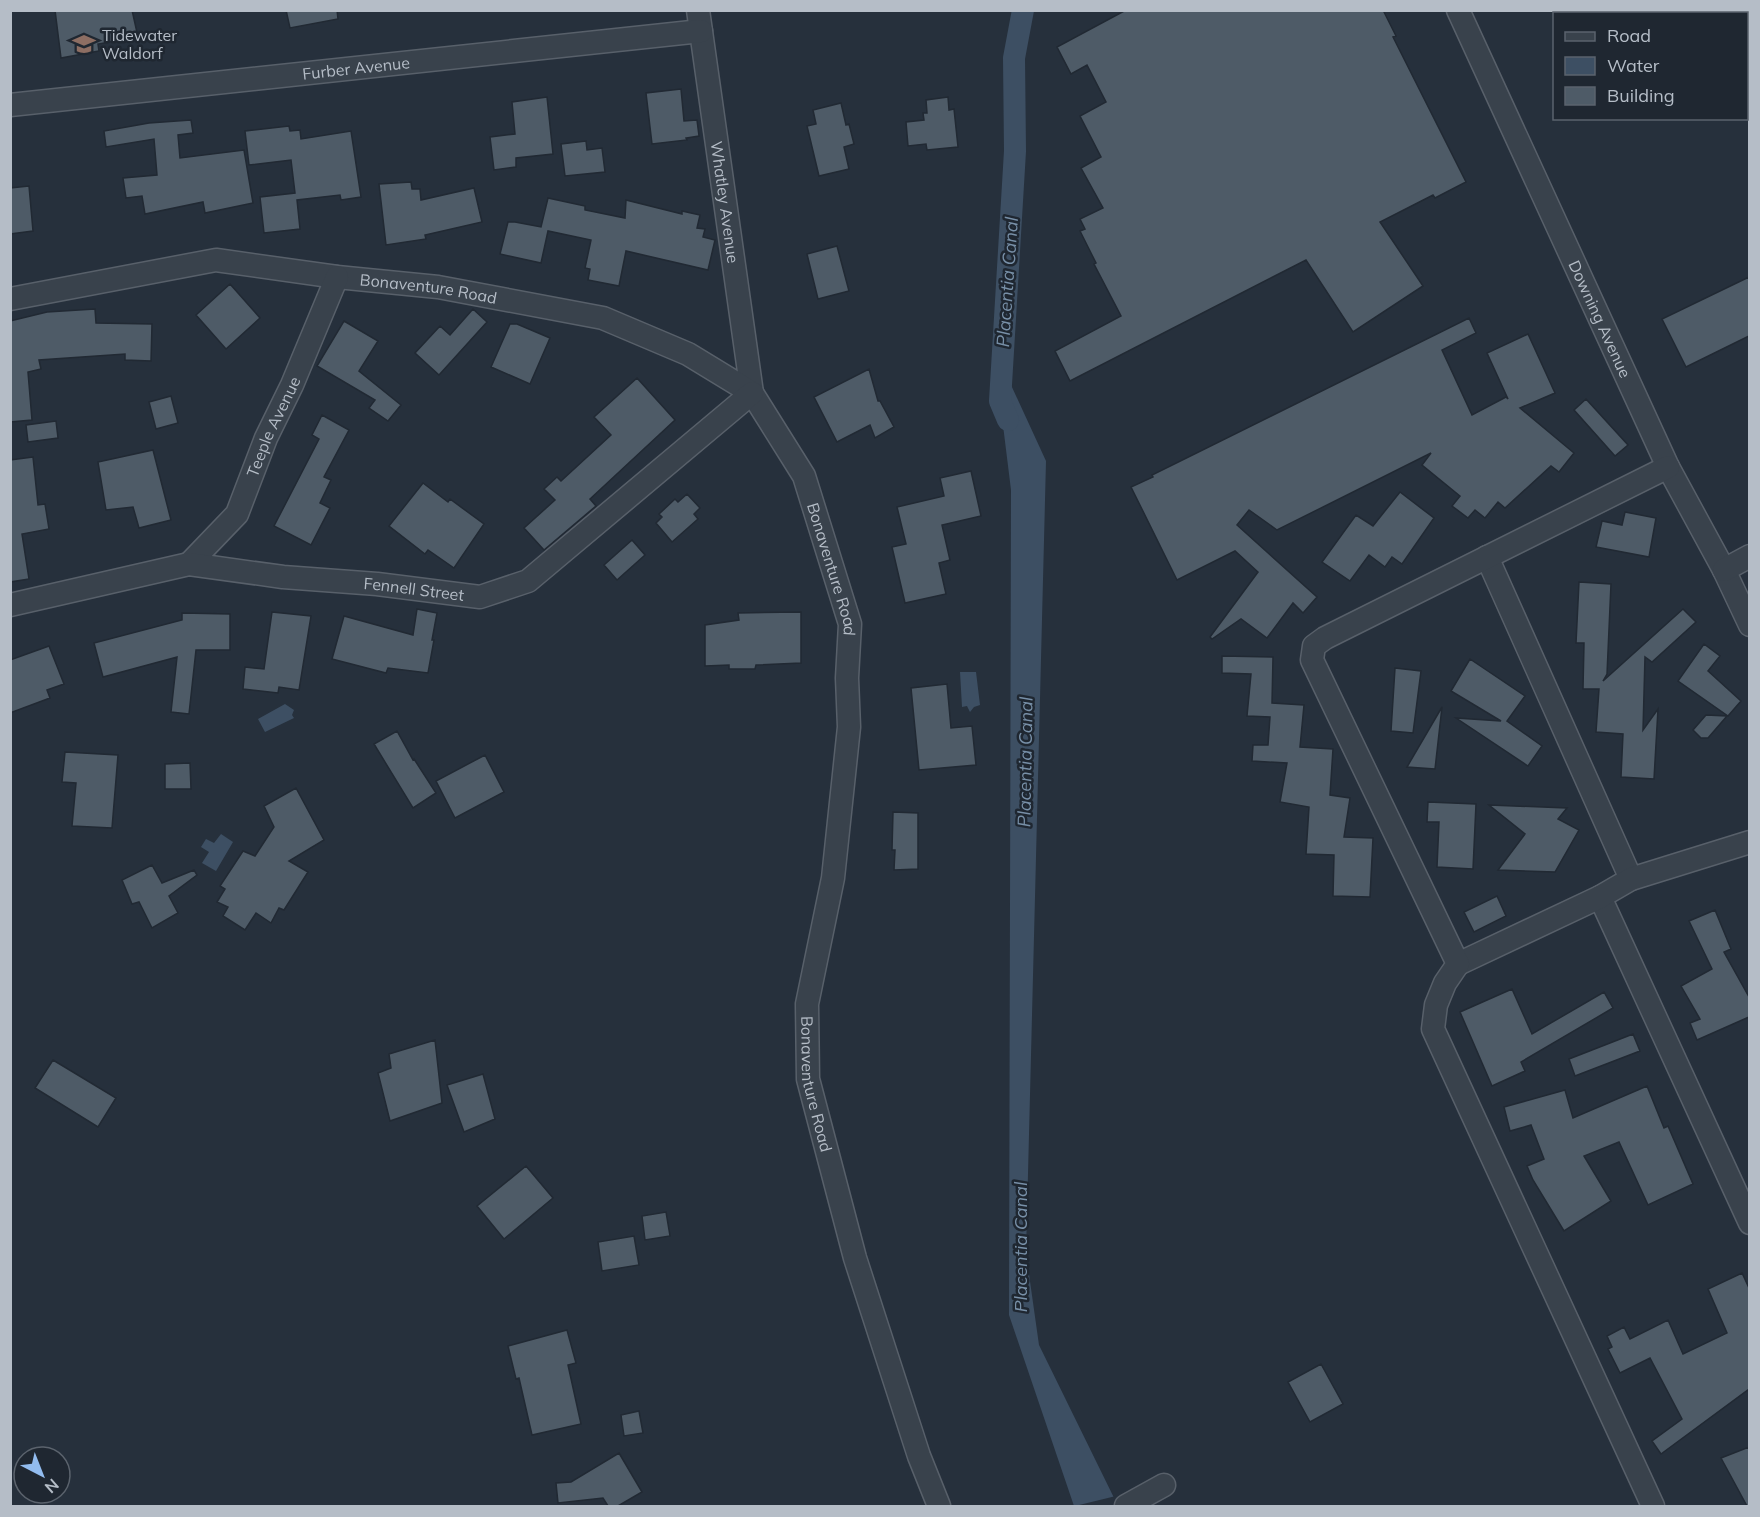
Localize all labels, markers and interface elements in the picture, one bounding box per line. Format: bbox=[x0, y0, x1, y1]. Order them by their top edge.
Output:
legend bbox=[1553, 12, 1748, 120]
text: Road bbox=[1607, 24, 1651, 47]
place label: Tidewater Waldorf bbox=[102, 25, 177, 63]
school or university icon: Tidewater Waldorf bbox=[71, 31, 97, 57]
street label: Furber Avenue bbox=[301, 52, 411, 84]
text: Water bbox=[1607, 54, 1660, 77]
text: Building bbox=[1607, 84, 1675, 107]
street label: Whatley Avenue bbox=[707, 140, 744, 265]
water label: Placentia Canal bbox=[991, 215, 1023, 348]
street label: Downing Avenue bbox=[1564, 257, 1636, 381]
street label: Bonaventure Road bbox=[359, 269, 499, 308]
street label: Teeple Avenue bbox=[242, 373, 304, 480]
street label: Bonaventure Road bbox=[803, 500, 860, 636]
street label: Fennell Street bbox=[363, 573, 466, 605]
water label: Placentia Canal bbox=[1012, 696, 1038, 827]
street label: Bonaventure Road bbox=[797, 1016, 837, 1154]
water label: Placentia Canal bbox=[1009, 1181, 1032, 1312]
north arrow bbox=[12, 1445, 72, 1505]
text: N bbox=[41, 1475, 63, 1498]

